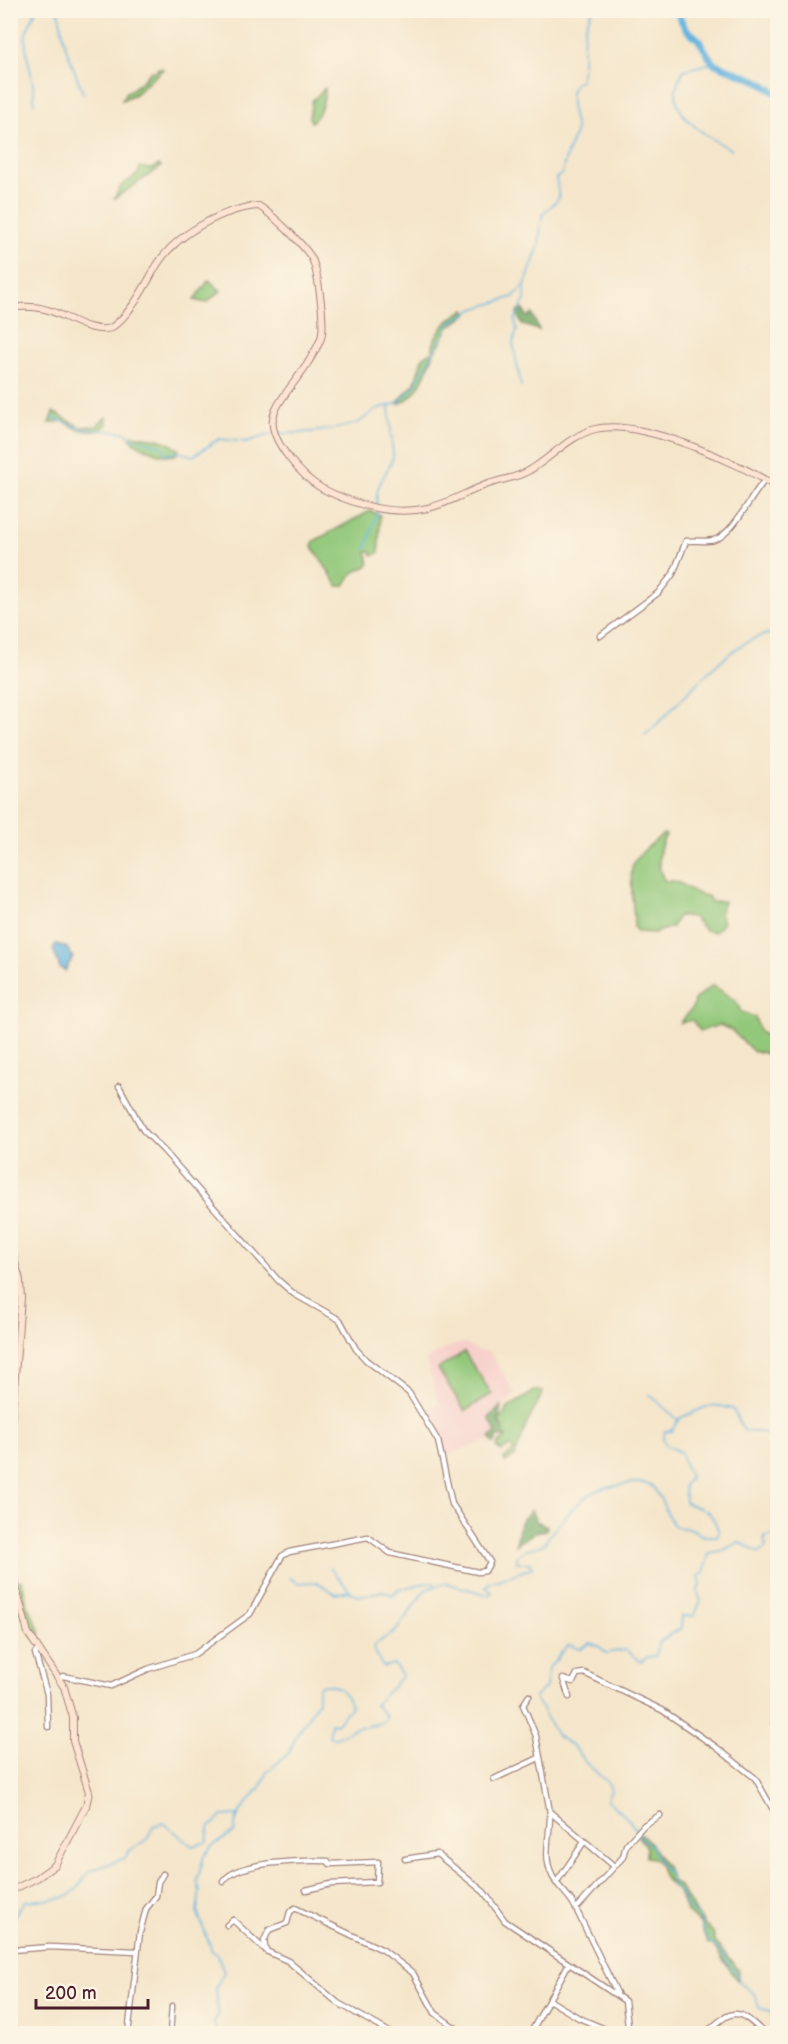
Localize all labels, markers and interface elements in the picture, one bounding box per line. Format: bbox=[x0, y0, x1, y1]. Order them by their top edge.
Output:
scale bar bbox=[36, 1972, 148, 2010]
text: 200 m bbox=[45, 1983, 97, 2004]

